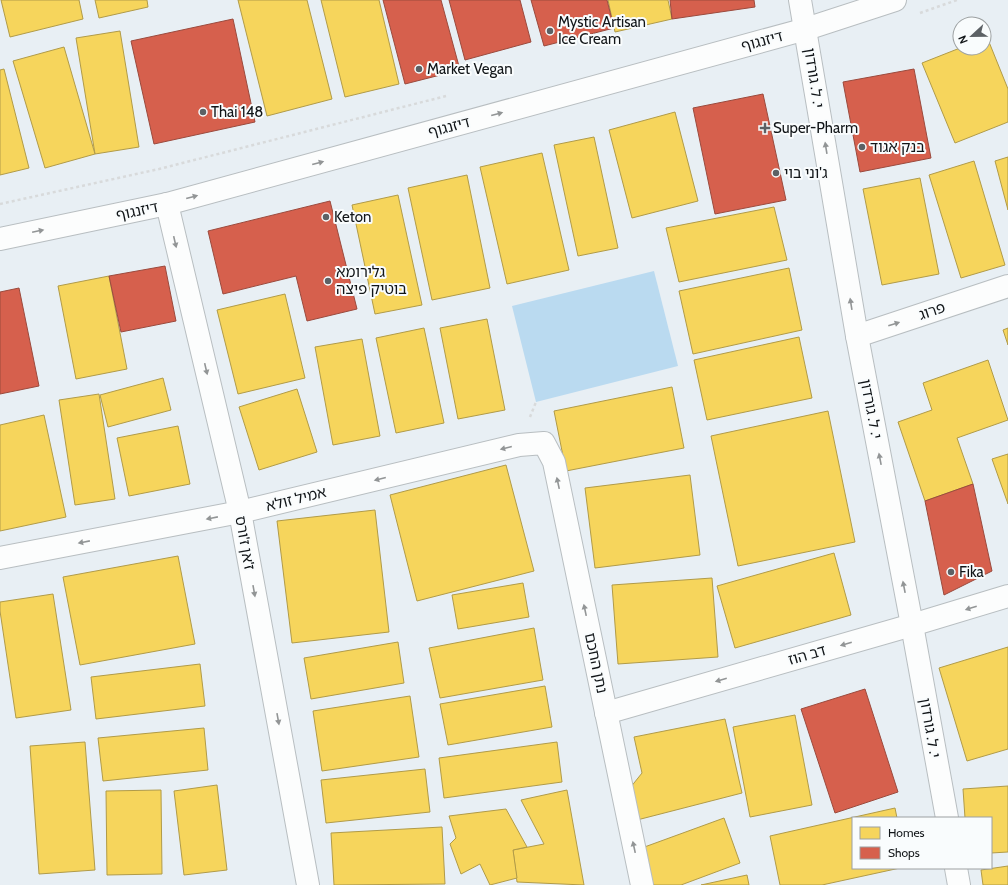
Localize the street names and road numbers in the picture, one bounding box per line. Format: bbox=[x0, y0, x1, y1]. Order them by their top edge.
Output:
street label: דיזנגוף bbox=[739, 27, 785, 55]
street label: י. ל. גורדון bbox=[800, 47, 828, 109]
street label: דיזנגוף bbox=[426, 113, 472, 141]
street label: דיזנגוף bbox=[114, 198, 160, 224]
street label: פרוג bbox=[916, 298, 948, 324]
street label: י. ל. גורדון bbox=[856, 378, 886, 440]
street label: אמיל זולא bbox=[264, 483, 328, 515]
street label: ז'אן ז'ורס bbox=[231, 515, 259, 571]
street label: נתן החכם bbox=[581, 631, 611, 695]
street label: דב הוז bbox=[786, 641, 828, 669]
street label: י. ל. גורדון bbox=[916, 697, 944, 759]

